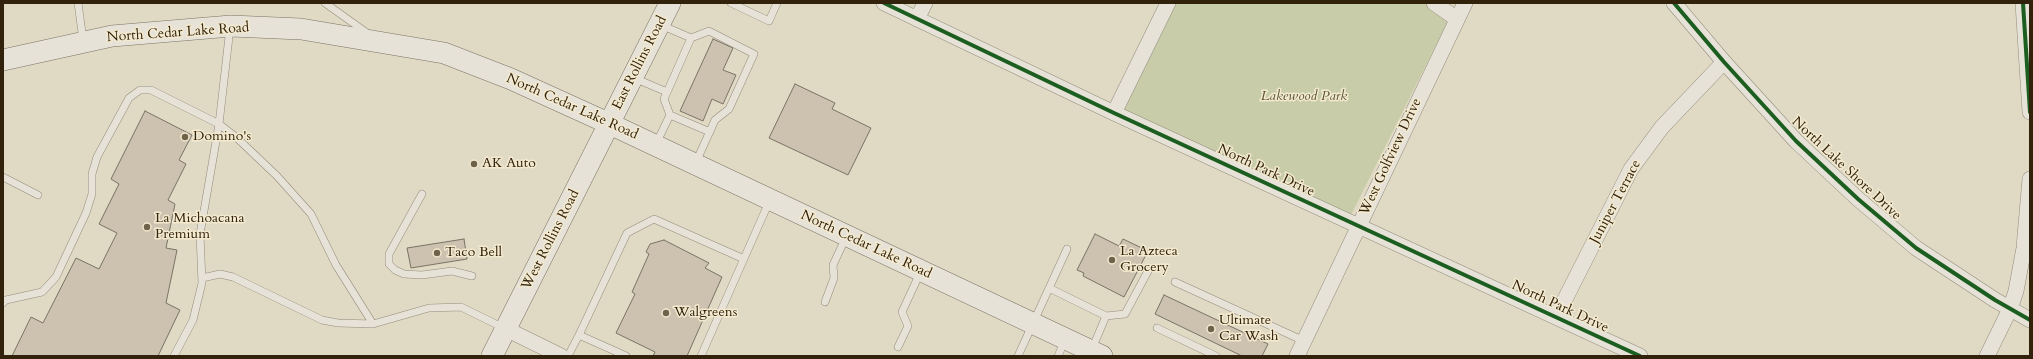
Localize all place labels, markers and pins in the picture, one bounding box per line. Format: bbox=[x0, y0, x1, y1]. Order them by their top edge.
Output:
place label: Domino's bbox=[193, 129, 251, 145]
marker: Domino's bbox=[180, 132, 190, 142]
place label: AK Auto bbox=[482, 156, 536, 172]
marker: AK Auto bbox=[469, 159, 479, 169]
place label: La Michoacana Premium bbox=[155, 211, 245, 244]
marker: La Michoacana Premium bbox=[142, 222, 152, 232]
place label: La Azteca Grocery bbox=[1120, 244, 1178, 276]
place label: Taco Bell bbox=[445, 245, 502, 261]
marker: Taco Bell bbox=[432, 248, 442, 258]
marker: La Azteca Grocery bbox=[1107, 255, 1117, 265]
place label: Walgreens bbox=[674, 305, 737, 321]
marker: Walgreens bbox=[661, 308, 671, 318]
place label: Ultimate Car Wash bbox=[1219, 313, 1278, 346]
marker: Ultimate Car Wash bbox=[1206, 324, 1216, 334]

